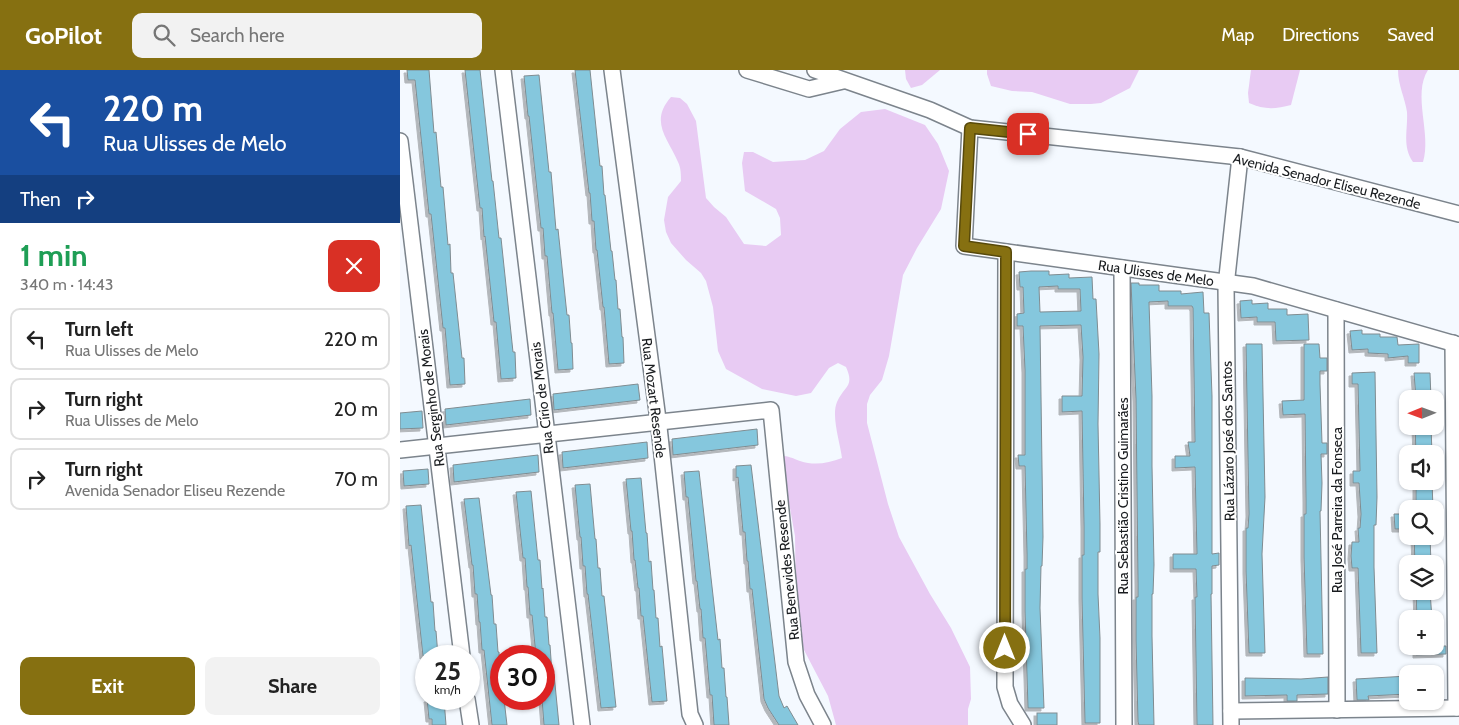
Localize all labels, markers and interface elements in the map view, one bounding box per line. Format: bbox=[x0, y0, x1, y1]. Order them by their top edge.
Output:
search box bbox=[132, 13, 482, 58]
text: GoPilot bbox=[25, 21, 102, 50]
icon: search bbox=[150, 21, 178, 49]
text: Search here bbox=[190, 24, 284, 47]
text: Map bbox=[1221, 24, 1254, 46]
text: Directions bbox=[1282, 24, 1359, 46]
text: Saved bbox=[1387, 24, 1434, 46]
text: 220 m bbox=[103, 87, 203, 130]
icon: left bbox=[20, 90, 85, 155]
pin bbox=[1007, 113, 1049, 155]
icon: arrive bbox=[1014, 120, 1042, 148]
text: Rua Ulisses de Melo bbox=[103, 130, 287, 157]
street label: Avenida Senador Eliseu Rezende bbox=[1231, 149, 1423, 213]
icon: right bbox=[71, 185, 99, 213]
text: Then bbox=[20, 188, 61, 211]
text: 1 min bbox=[20, 237, 88, 274]
button: close bbox=[328, 240, 380, 292]
street label: Rua Ulisses de Melo bbox=[1097, 256, 1215, 290]
text: 340 m · 14:43 bbox=[20, 275, 113, 294]
text: Turn left bbox=[65, 318, 133, 341]
icon: left bbox=[22, 325, 50, 353]
text: 220 m bbox=[324, 328, 378, 351]
street label: Rua Serginho de Morais bbox=[414, 328, 448, 468]
street label: Rua Mozart Resende bbox=[638, 337, 670, 459]
text: Rua Ulisses de Melo bbox=[65, 341, 199, 360]
street label: Rua Círio de Morais bbox=[526, 341, 558, 455]
street label: Rua Lázaro José dos Santos bbox=[1218, 361, 1238, 521]
text: Turn right bbox=[65, 388, 143, 411]
north arrow bbox=[1399, 390, 1444, 435]
map controls bbox=[1399, 390, 1444, 710]
icon: right bbox=[22, 395, 50, 423]
street label: Rua Sebastião Cristino Guimarães bbox=[1114, 397, 1132, 595]
text: 20 m bbox=[334, 398, 378, 421]
text: Rua Ulisses de Melo bbox=[65, 411, 199, 430]
street label: Rua José Parreira da Fonseca bbox=[1328, 427, 1346, 593]
button: sound bbox=[1399, 445, 1444, 490]
text: Turn right bbox=[65, 458, 143, 481]
icon: right bbox=[22, 465, 50, 493]
text: 70 m bbox=[334, 468, 378, 491]
text: Avenida Senador Eliseu Rezende bbox=[65, 481, 285, 500]
street label: Rua Benevides Resende bbox=[771, 499, 803, 641]
button: search bbox=[1399, 500, 1444, 545]
button: layers bbox=[1399, 555, 1444, 600]
button: + bbox=[1399, 610, 1444, 655]
position arrow bbox=[978, 621, 1030, 673]
speed limit sign: 30 bbox=[490, 645, 555, 710]
text: 25 bbox=[434, 656, 461, 686]
button: Exit bbox=[20, 657, 195, 715]
button: Share bbox=[205, 657, 380, 715]
button: − bbox=[1399, 665, 1444, 710]
text: km/h bbox=[434, 682, 461, 697]

